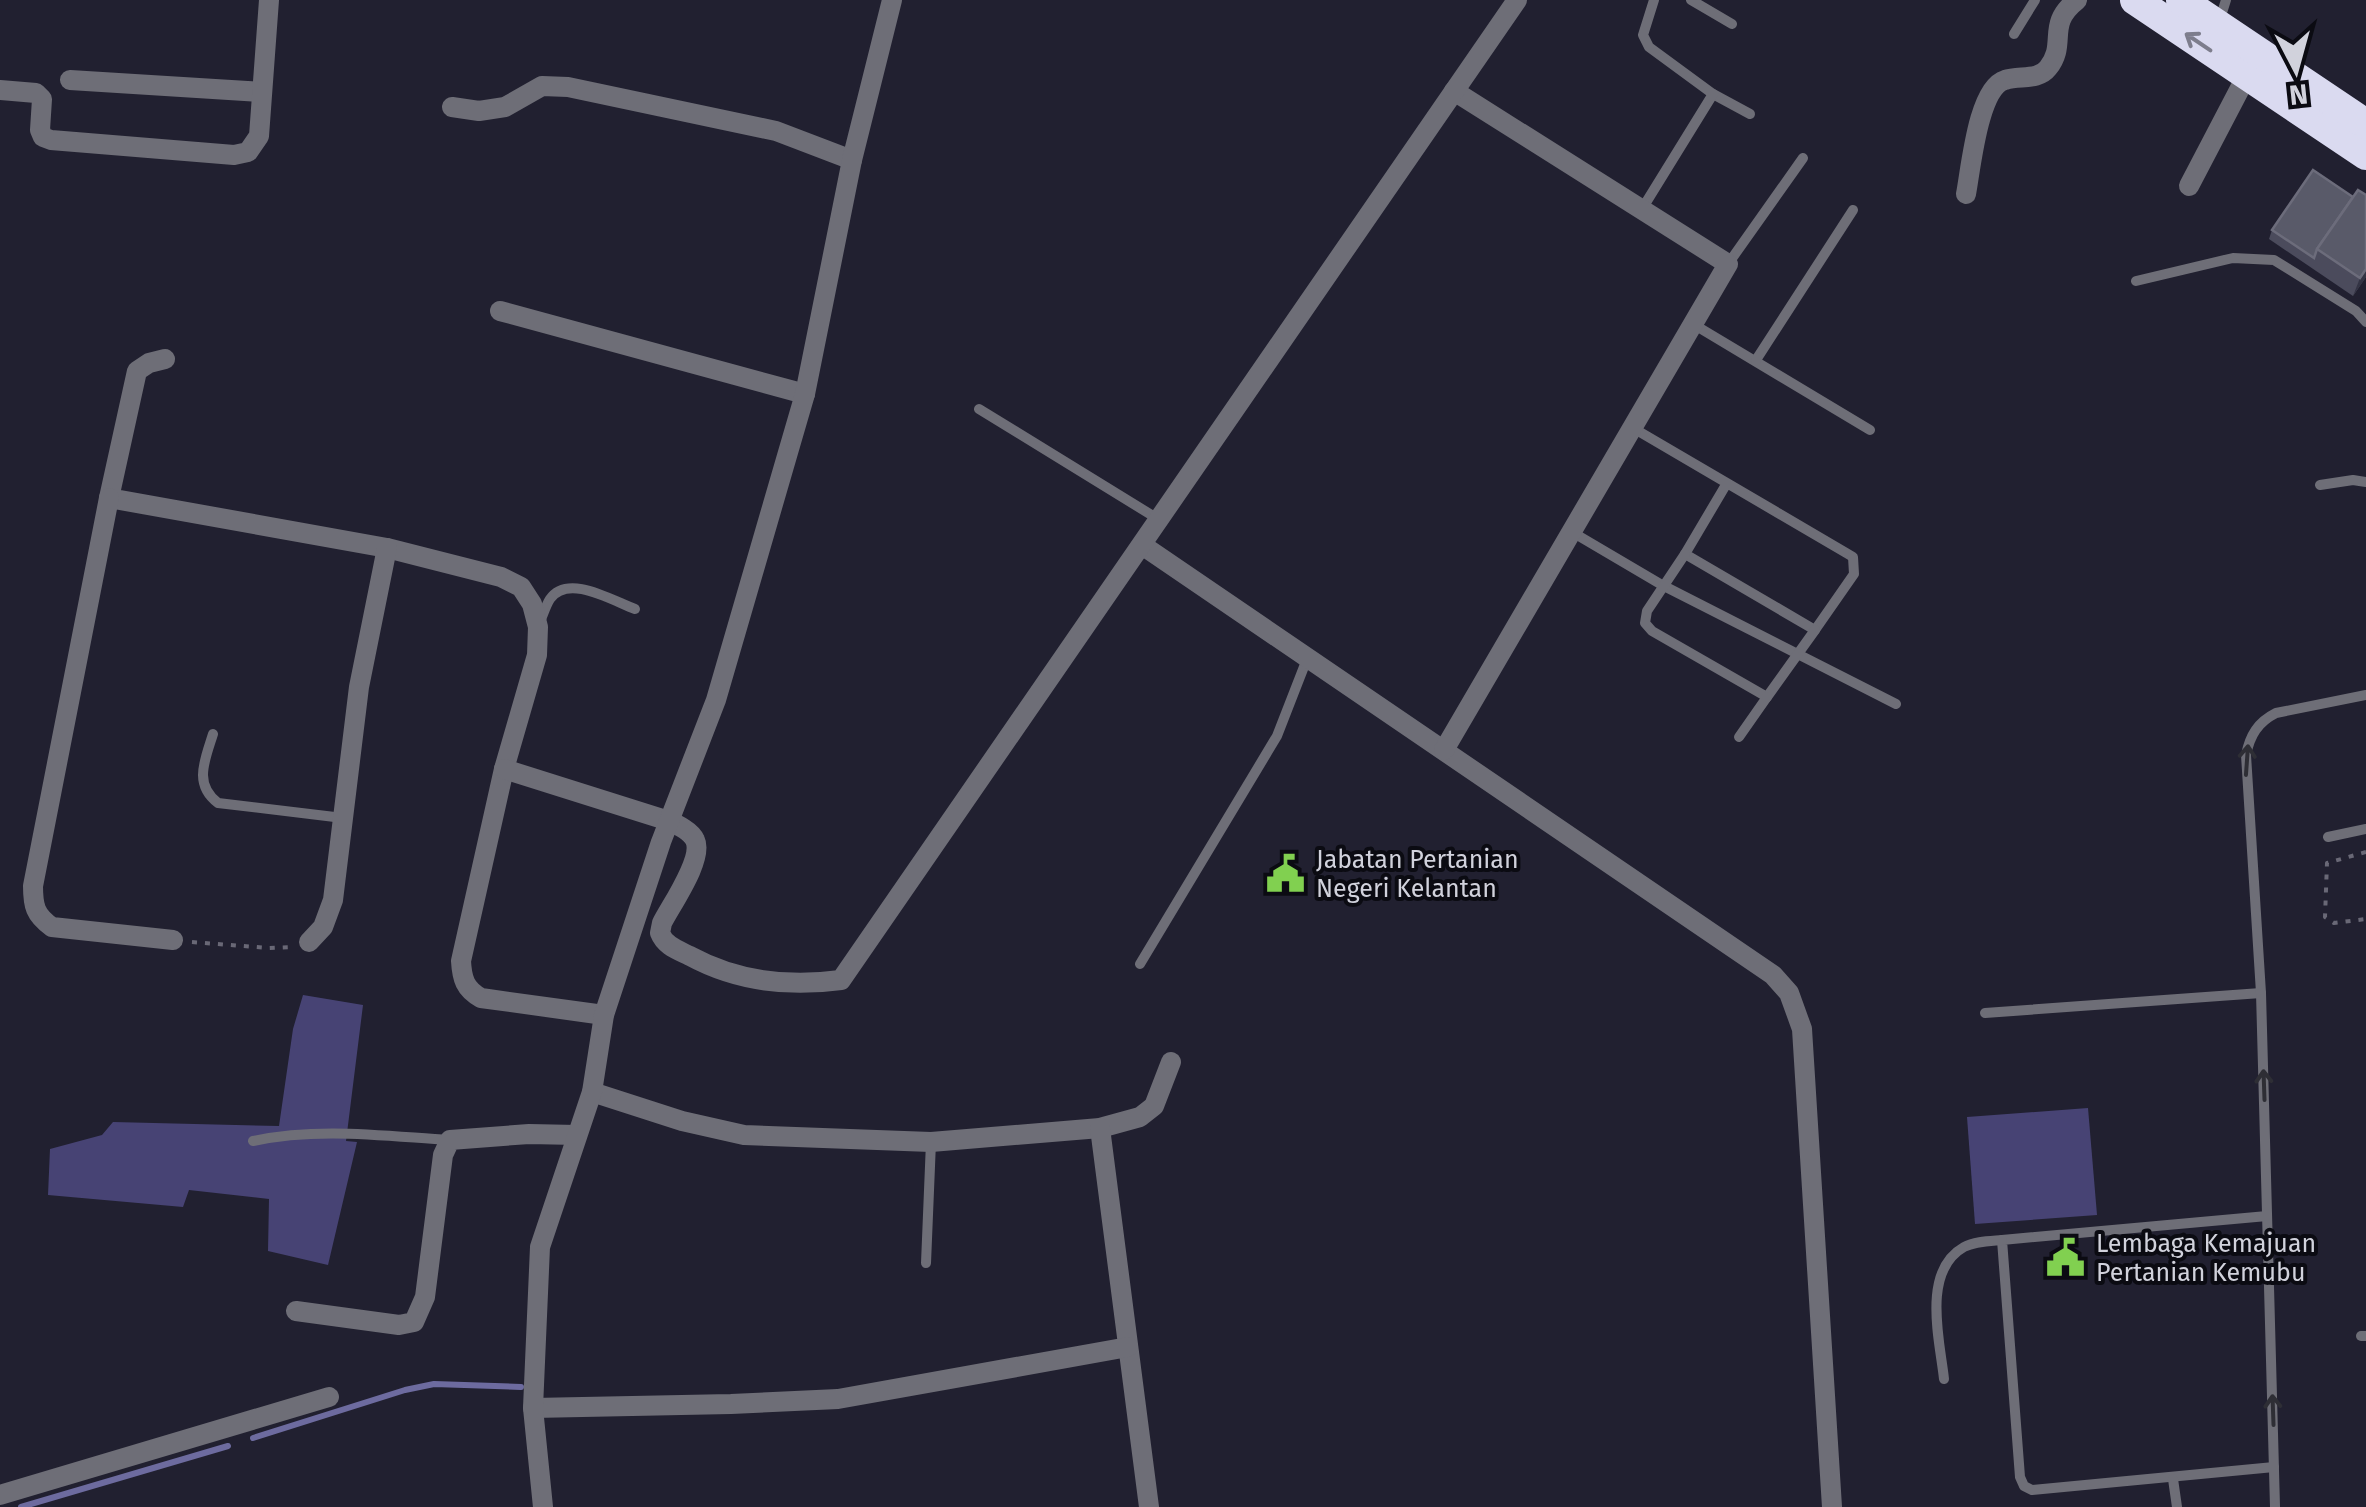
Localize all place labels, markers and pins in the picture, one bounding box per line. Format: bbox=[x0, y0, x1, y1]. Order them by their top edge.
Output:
place label: Jabatan Pertanian Negeri Kelantan bbox=[1316, 845, 1519, 904]
public building icon: Jabatan Pertanian Negeri Kelantan bbox=[1265, 852, 1307, 894]
place label: Lembaga Kemajuan Pertanian Kemubu bbox=[2096, 1229, 2316, 1288]
public building icon: Lembaga Kemajuan Pertanian Kemubu bbox=[2045, 1236, 2087, 1278]

